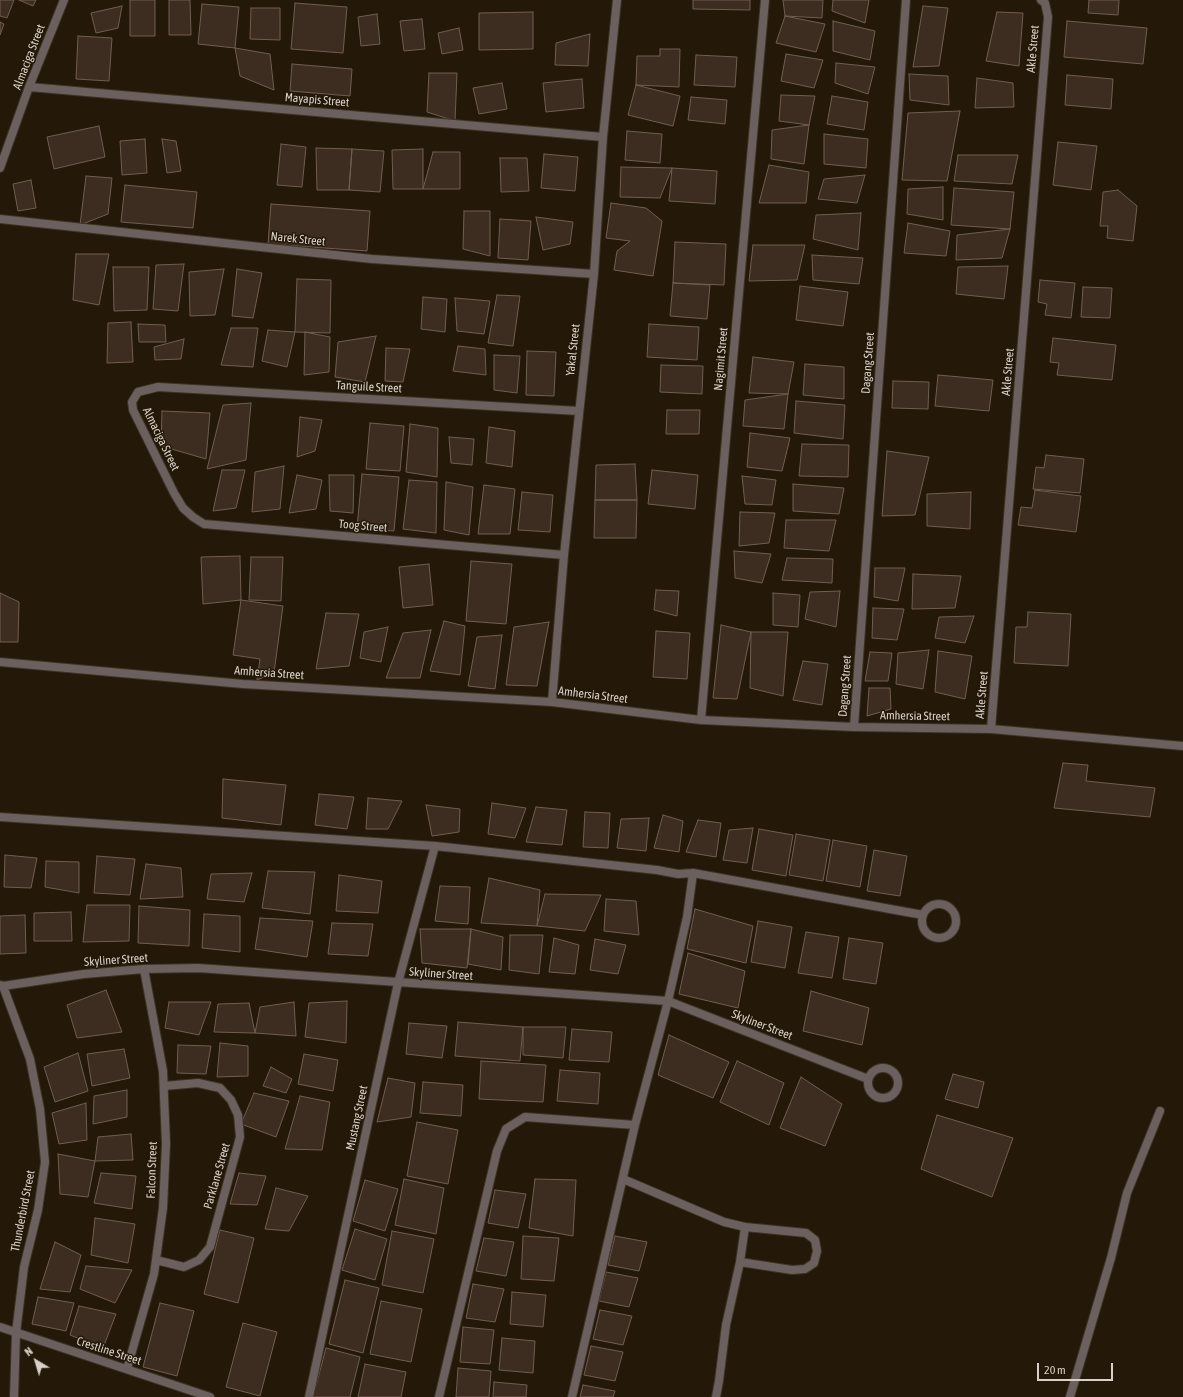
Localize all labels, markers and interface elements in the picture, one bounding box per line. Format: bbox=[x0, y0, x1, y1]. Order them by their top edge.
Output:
street label: Almaciga Street bbox=[10, 22, 48, 92]
street label: Akle Street bbox=[1024, 25, 1042, 73]
street label: Mayapis Street bbox=[284, 90, 350, 110]
street label: Narek Street bbox=[270, 229, 326, 249]
street label: Yakal Street bbox=[563, 323, 583, 377]
street label: Nagimit Street bbox=[711, 327, 731, 391]
street label: Dagang Street bbox=[859, 332, 877, 394]
street label: Akle Street bbox=[999, 348, 1017, 396]
street label: Tanguile Street bbox=[336, 378, 402, 396]
street label: Almaciga Street bbox=[139, 405, 183, 473]
street label: Toog Street bbox=[338, 517, 388, 535]
street label: Dagang Street bbox=[836, 655, 854, 717]
street label: Amhersia Street bbox=[234, 663, 304, 683]
street label: Akle Street bbox=[973, 671, 991, 719]
street label: Amhersia Street bbox=[557, 684, 629, 706]
street label: Amhersia Street bbox=[880, 708, 950, 724]
street label: Skyliner Street bbox=[84, 951, 148, 969]
street label: Skyliner Street bbox=[409, 965, 473, 983]
street label: Skyliner Street bbox=[730, 1007, 794, 1043]
street label: Mustang Street bbox=[343, 1084, 371, 1152]
street label: Falcon Street bbox=[144, 1141, 160, 1199]
street label: Parklane Street bbox=[201, 1141, 233, 1211]
street label: Thunderbird Street bbox=[8, 1169, 38, 1253]
street label: Crestline Street bbox=[75, 1334, 143, 1368]
north arrow bbox=[16, 1341, 56, 1381]
text: N bbox=[22, 1345, 35, 1358]
scale bar bbox=[1039, 1355, 1115, 1381]
text: 20 m bbox=[1044, 1363, 1066, 1377]

